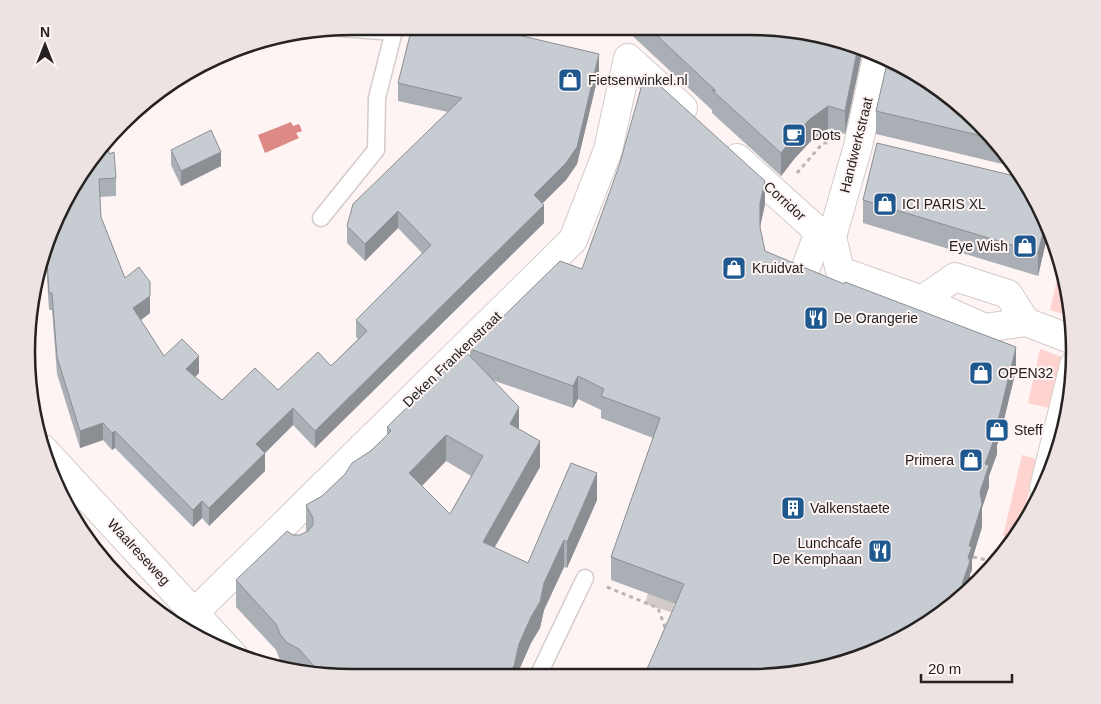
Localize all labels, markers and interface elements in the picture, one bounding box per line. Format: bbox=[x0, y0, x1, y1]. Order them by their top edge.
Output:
north arrow bbox=[20, 20, 70, 70]
text: N bbox=[40, 24, 50, 40]
shop icon: Fietsenwinkel.nl bbox=[557, 67, 583, 93]
place label: Fietsenwinkel.nl bbox=[588, 72, 688, 88]
street label: Handwerkstraat bbox=[836, 95, 876, 195]
cafe icon: Dots bbox=[781, 122, 807, 148]
place label: Dots bbox=[812, 127, 841, 143]
street label: Corridor bbox=[761, 178, 809, 224]
shop icon: ICI PARIS XL bbox=[872, 191, 898, 217]
place label: ICI PARIS XL bbox=[902, 196, 986, 212]
shop icon: Eye Wish bbox=[1012, 233, 1038, 259]
place label: Eye Wish bbox=[949, 238, 1008, 254]
shop icon: Kruidvat bbox=[721, 255, 747, 281]
place label: Kruidvat bbox=[752, 260, 803, 276]
restaurant icon: De Orangerie bbox=[803, 305, 829, 331]
street label: Deken Frankenstraat bbox=[399, 308, 505, 410]
place label: De Orangerie bbox=[834, 310, 918, 326]
shop icon: OPEN32 bbox=[968, 360, 994, 386]
place label: OPEN32 bbox=[998, 365, 1053, 381]
shop icon: Steff bbox=[984, 417, 1010, 443]
place label: Steff bbox=[1014, 422, 1043, 438]
shop icon: Primera bbox=[958, 447, 984, 473]
place label: Primera bbox=[905, 452, 954, 468]
building icon: Valkenstaete bbox=[780, 495, 806, 521]
place label: Valkenstaete bbox=[810, 500, 890, 516]
street label: Waalreseweg bbox=[104, 516, 174, 588]
place label: Lunchcafe De Kemphaan bbox=[772, 535, 862, 567]
restaurant icon: Lunchcafe De Kemphaan bbox=[867, 538, 893, 564]
scale bar bbox=[921, 652, 1012, 684]
text: 20 m bbox=[928, 660, 961, 677]

